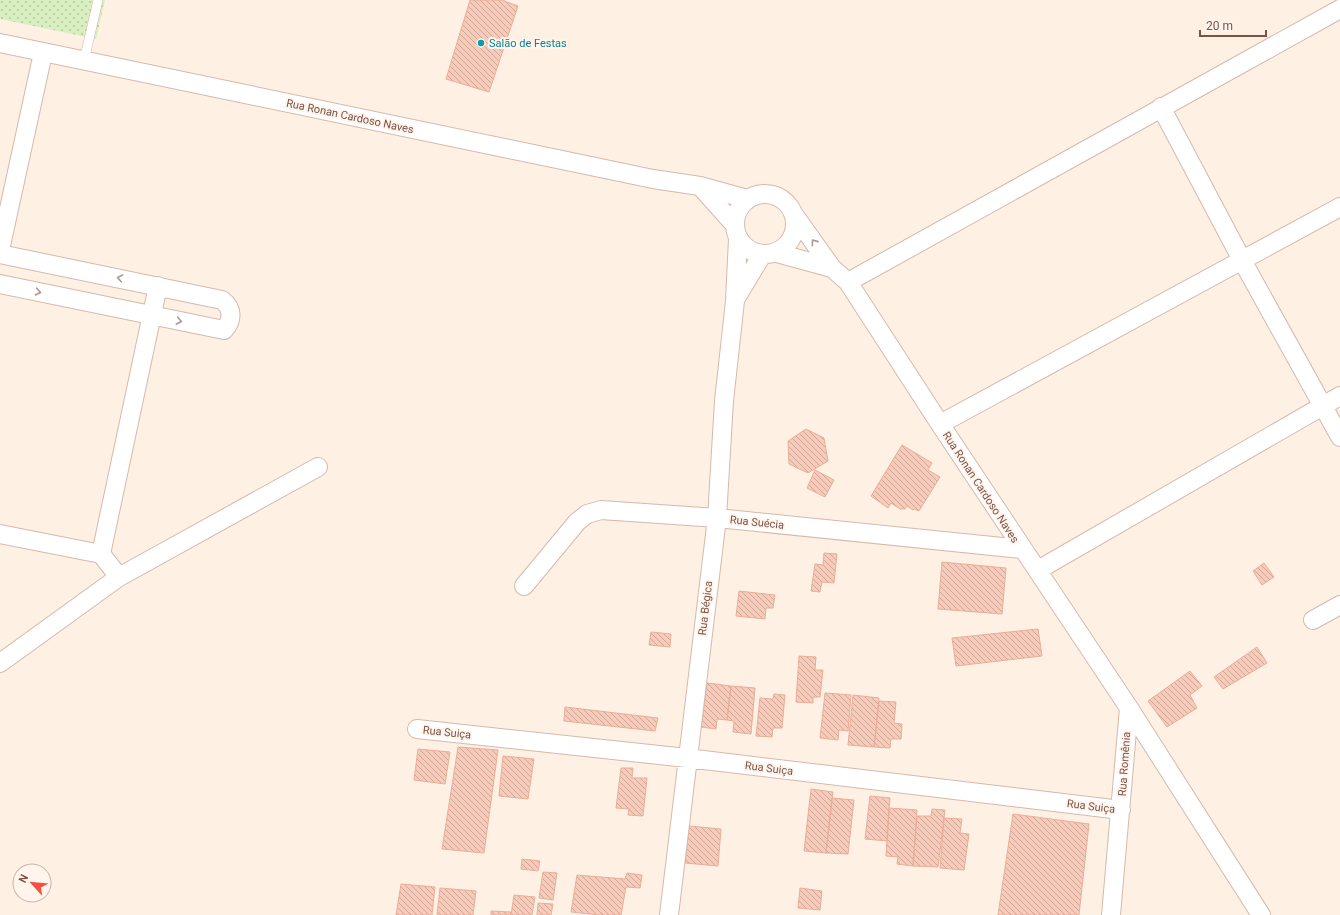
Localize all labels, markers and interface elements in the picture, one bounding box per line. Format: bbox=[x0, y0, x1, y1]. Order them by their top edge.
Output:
scale bar bbox=[1200, 12, 1266, 38]
text: 20 m bbox=[1206, 19, 1233, 33]
place label: Salão de Festas bbox=[489, 37, 567, 50]
marker: Salão de Festas bbox=[476, 38, 486, 48]
street label: Rua Ronan Cardoso Naves bbox=[285, 97, 415, 136]
one-way arrow bbox=[811, 239, 818, 246]
one-way arrow bbox=[116, 275, 123, 283]
one-way arrow bbox=[35, 287, 41, 295]
one-way arrow bbox=[176, 316, 182, 325]
street label: Rua Ronan Cardoso Naves bbox=[940, 429, 1022, 546]
street label: Rua Suécia bbox=[729, 513, 785, 532]
street label: Rua Bégica bbox=[696, 580, 715, 636]
street label: Rua Suiça bbox=[422, 723, 472, 742]
street label: Rua Romênia bbox=[1116, 731, 1133, 797]
street label: Rua Suiça bbox=[744, 759, 794, 778]
street label: Rua Suiça bbox=[1066, 797, 1116, 816]
north arrow bbox=[12, 863, 52, 903]
text: N bbox=[16, 872, 31, 885]

